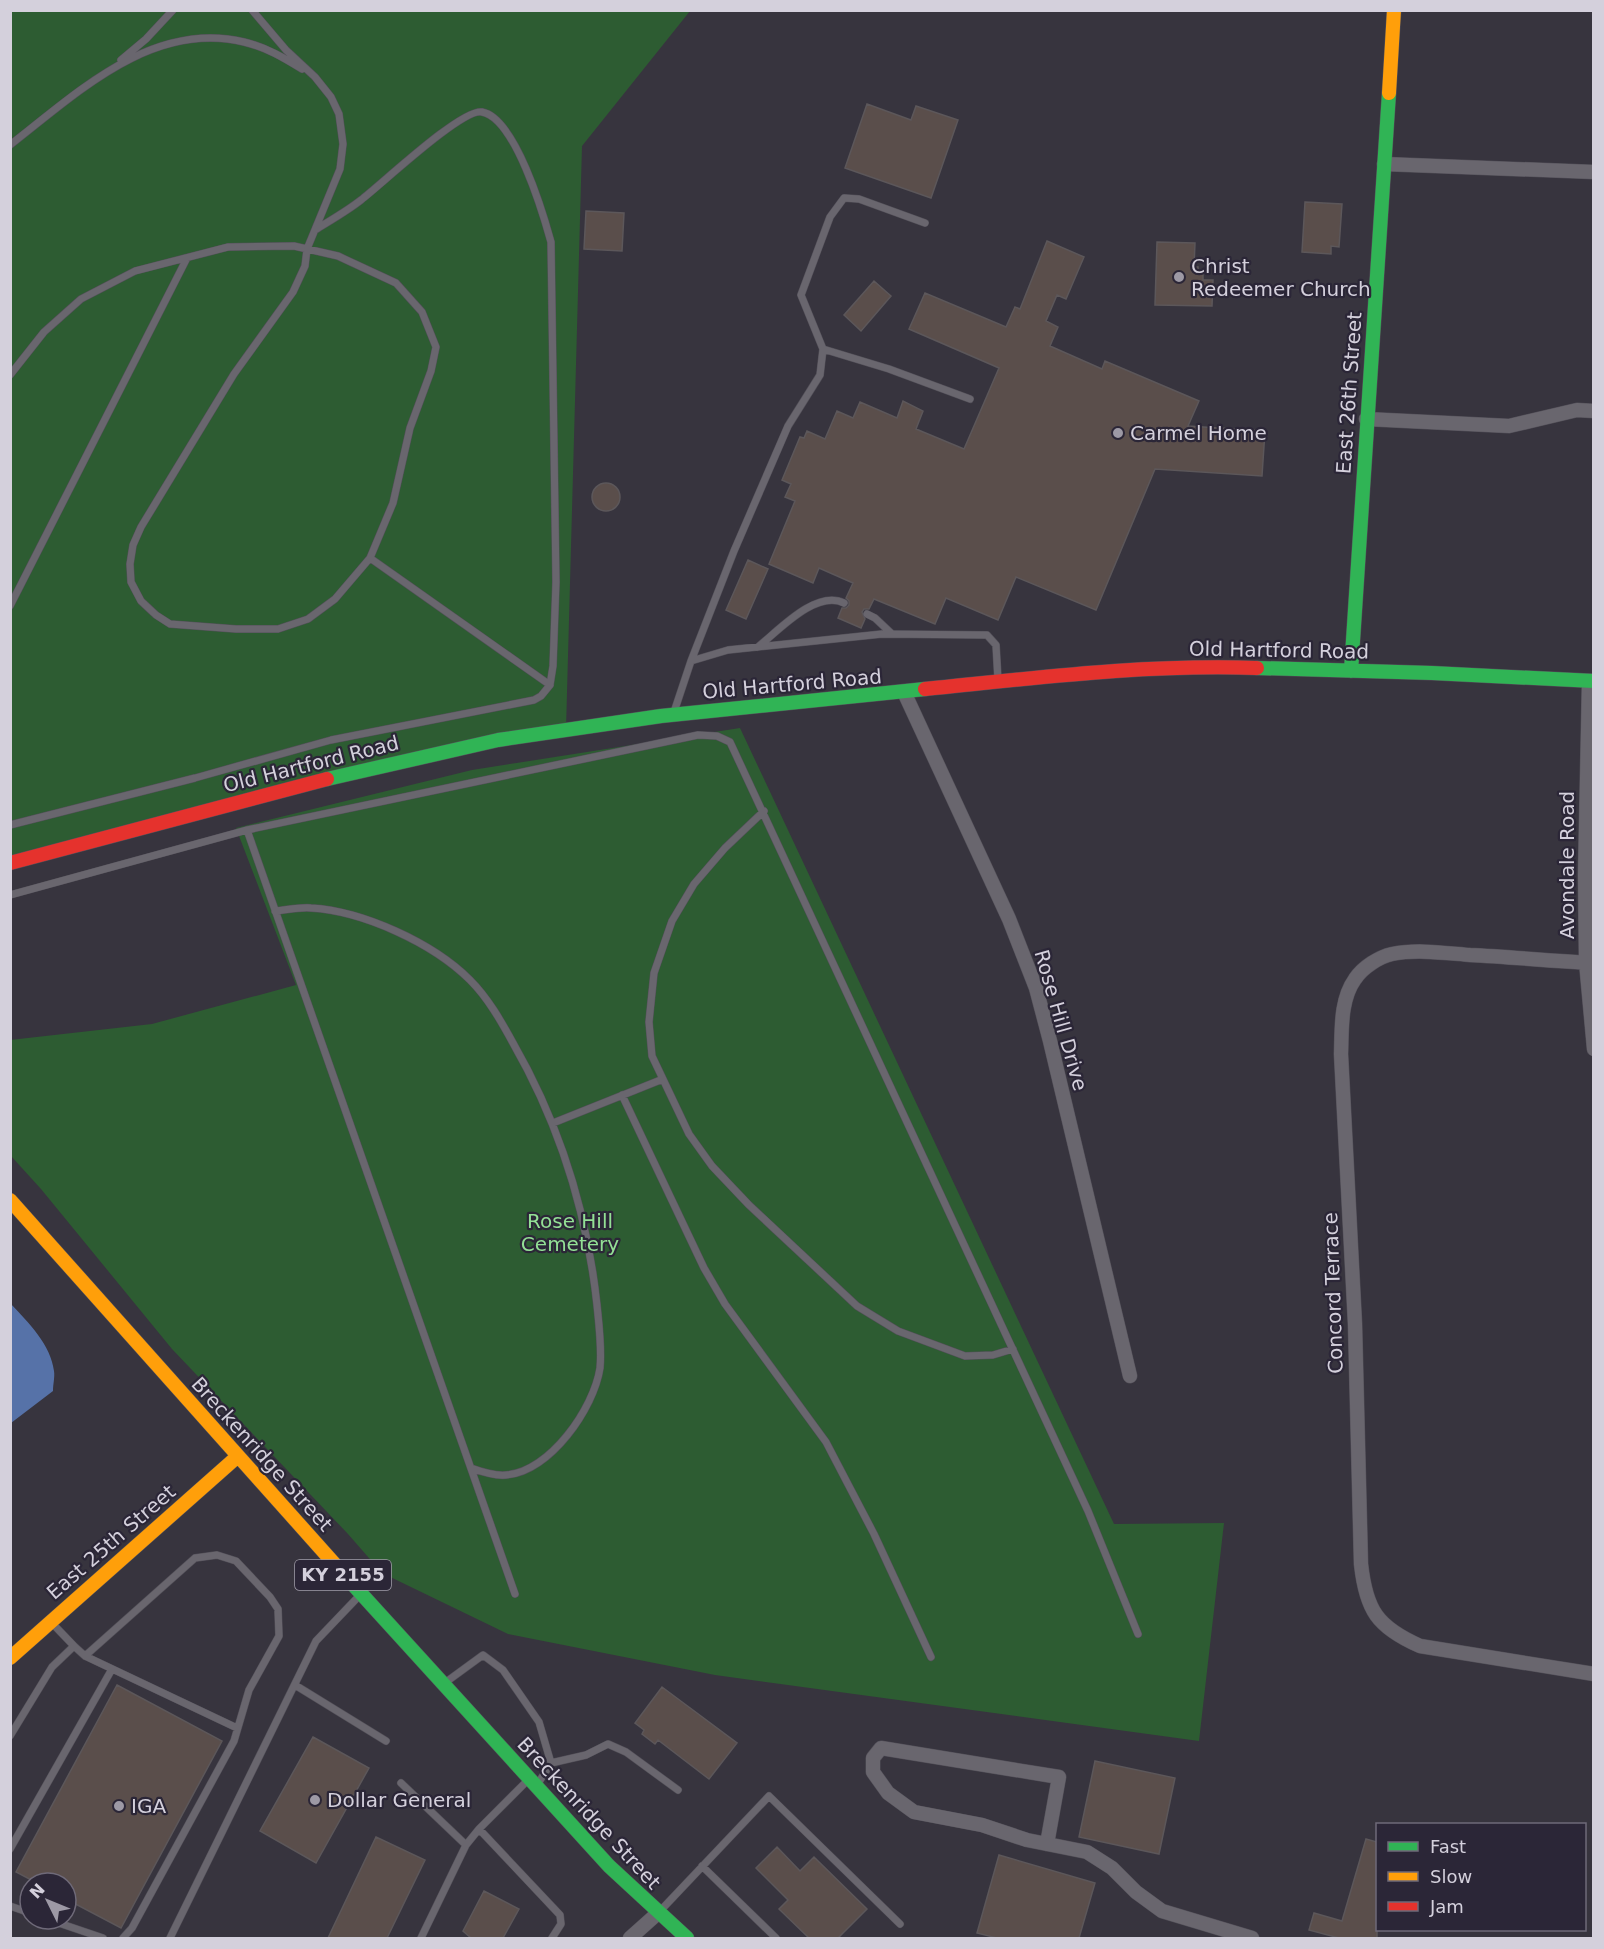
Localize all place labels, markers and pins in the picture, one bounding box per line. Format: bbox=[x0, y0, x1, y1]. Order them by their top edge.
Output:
place label: Christ Redeemer Church bbox=[1191, 254, 1371, 301]
marker: Christ Redeemer Church bbox=[1172, 270, 1186, 284]
place label: Carmel Home bbox=[1130, 421, 1267, 445]
marker: Carmel Home bbox=[1111, 426, 1125, 440]
place label: Dollar General bbox=[327, 1788, 471, 1812]
marker: Dollar General bbox=[308, 1793, 322, 1807]
place label: IGA bbox=[131, 1794, 166, 1818]
marker: IGA bbox=[112, 1799, 126, 1813]

